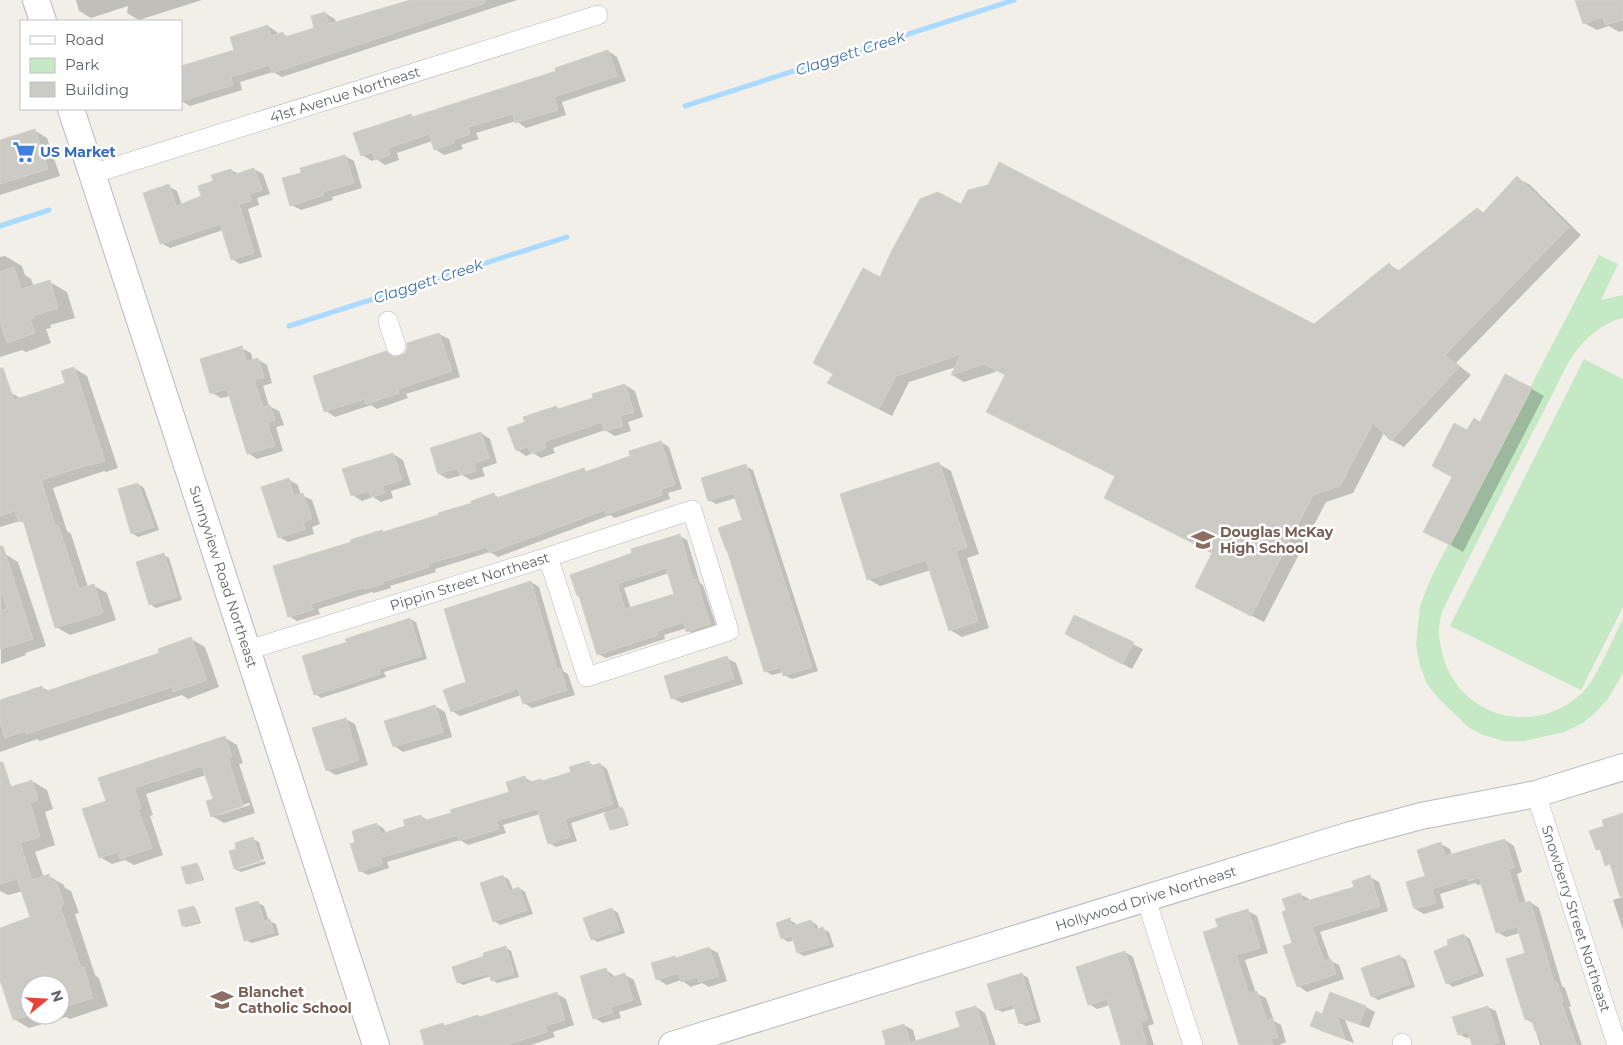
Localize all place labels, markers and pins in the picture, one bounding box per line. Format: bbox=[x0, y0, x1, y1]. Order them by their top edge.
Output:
supermarket icon: US Market bbox=[11, 139, 37, 165]
place label: US Market bbox=[40, 143, 116, 161]
place label: Douglas McKay High School bbox=[1220, 523, 1334, 557]
school or university icon: Douglas McKay High School bbox=[1190, 527, 1216, 553]
place label: Blanchet Catholic School bbox=[238, 983, 352, 1017]
school or university icon: Blanchet Catholic School bbox=[209, 987, 235, 1013]

